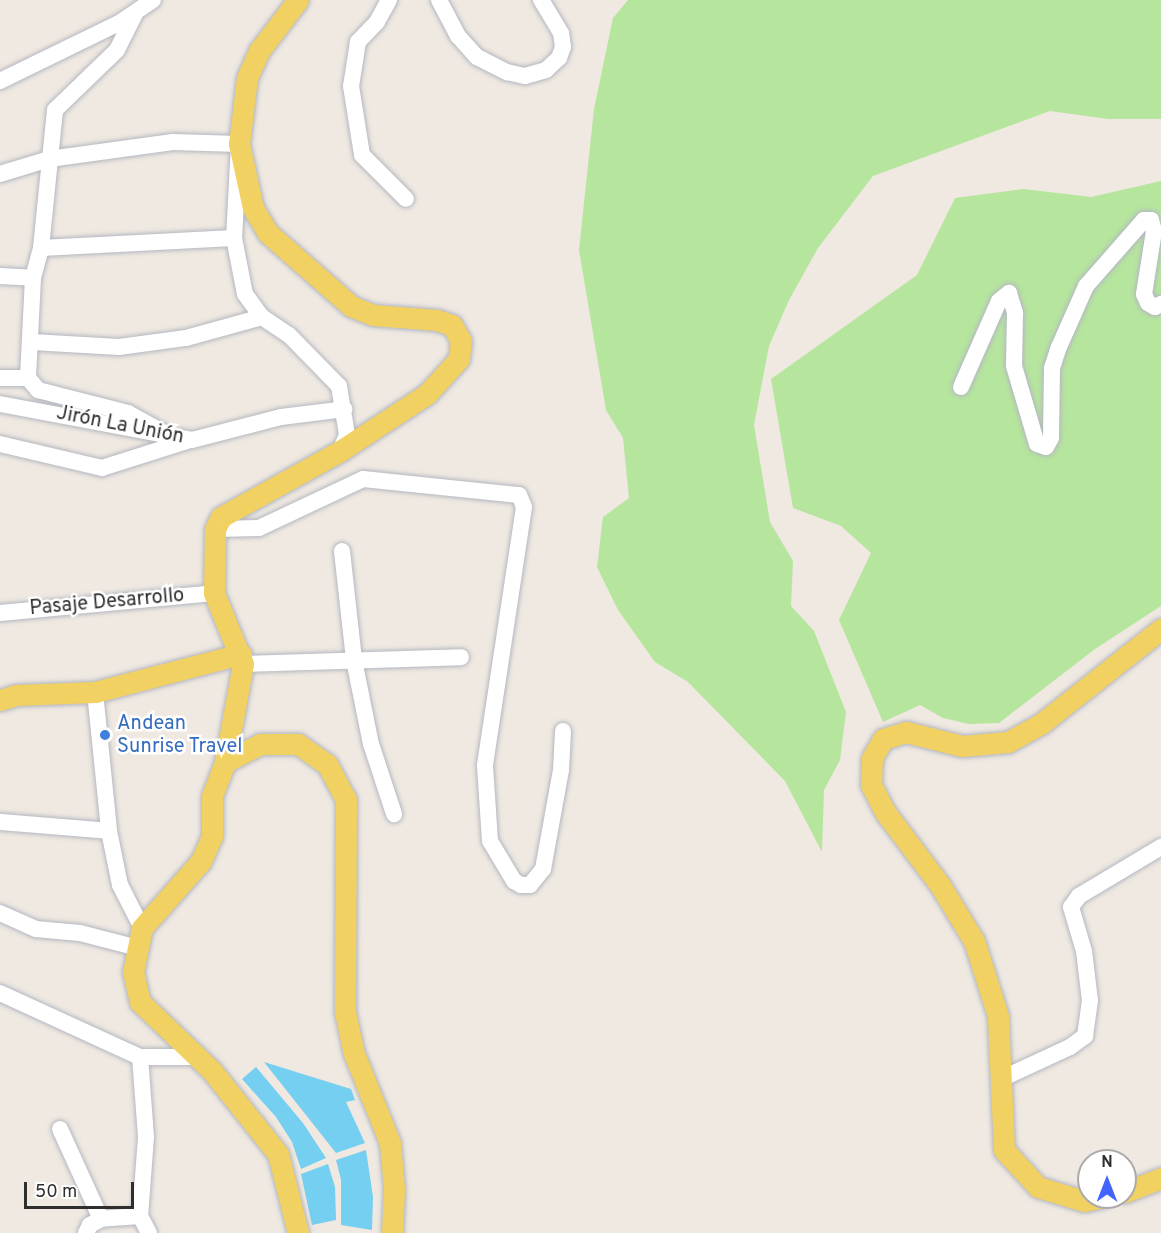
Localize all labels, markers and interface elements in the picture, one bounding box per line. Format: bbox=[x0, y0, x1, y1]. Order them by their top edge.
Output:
street label: Jirón La Unión bbox=[54, 402, 186, 450]
street label: Pasaje Desarrollo bbox=[29, 584, 185, 622]
place label: Andean Sunrise Travel bbox=[117, 712, 243, 759]
marker: Andean Sunrise Travel bbox=[98, 728, 112, 742]
north arrow bbox=[1077, 1149, 1137, 1209]
text: N bbox=[1101, 1153, 1113, 1173]
scale bar bbox=[27, 1170, 136, 1208]
text: 50 m bbox=[35, 1181, 77, 1204]

